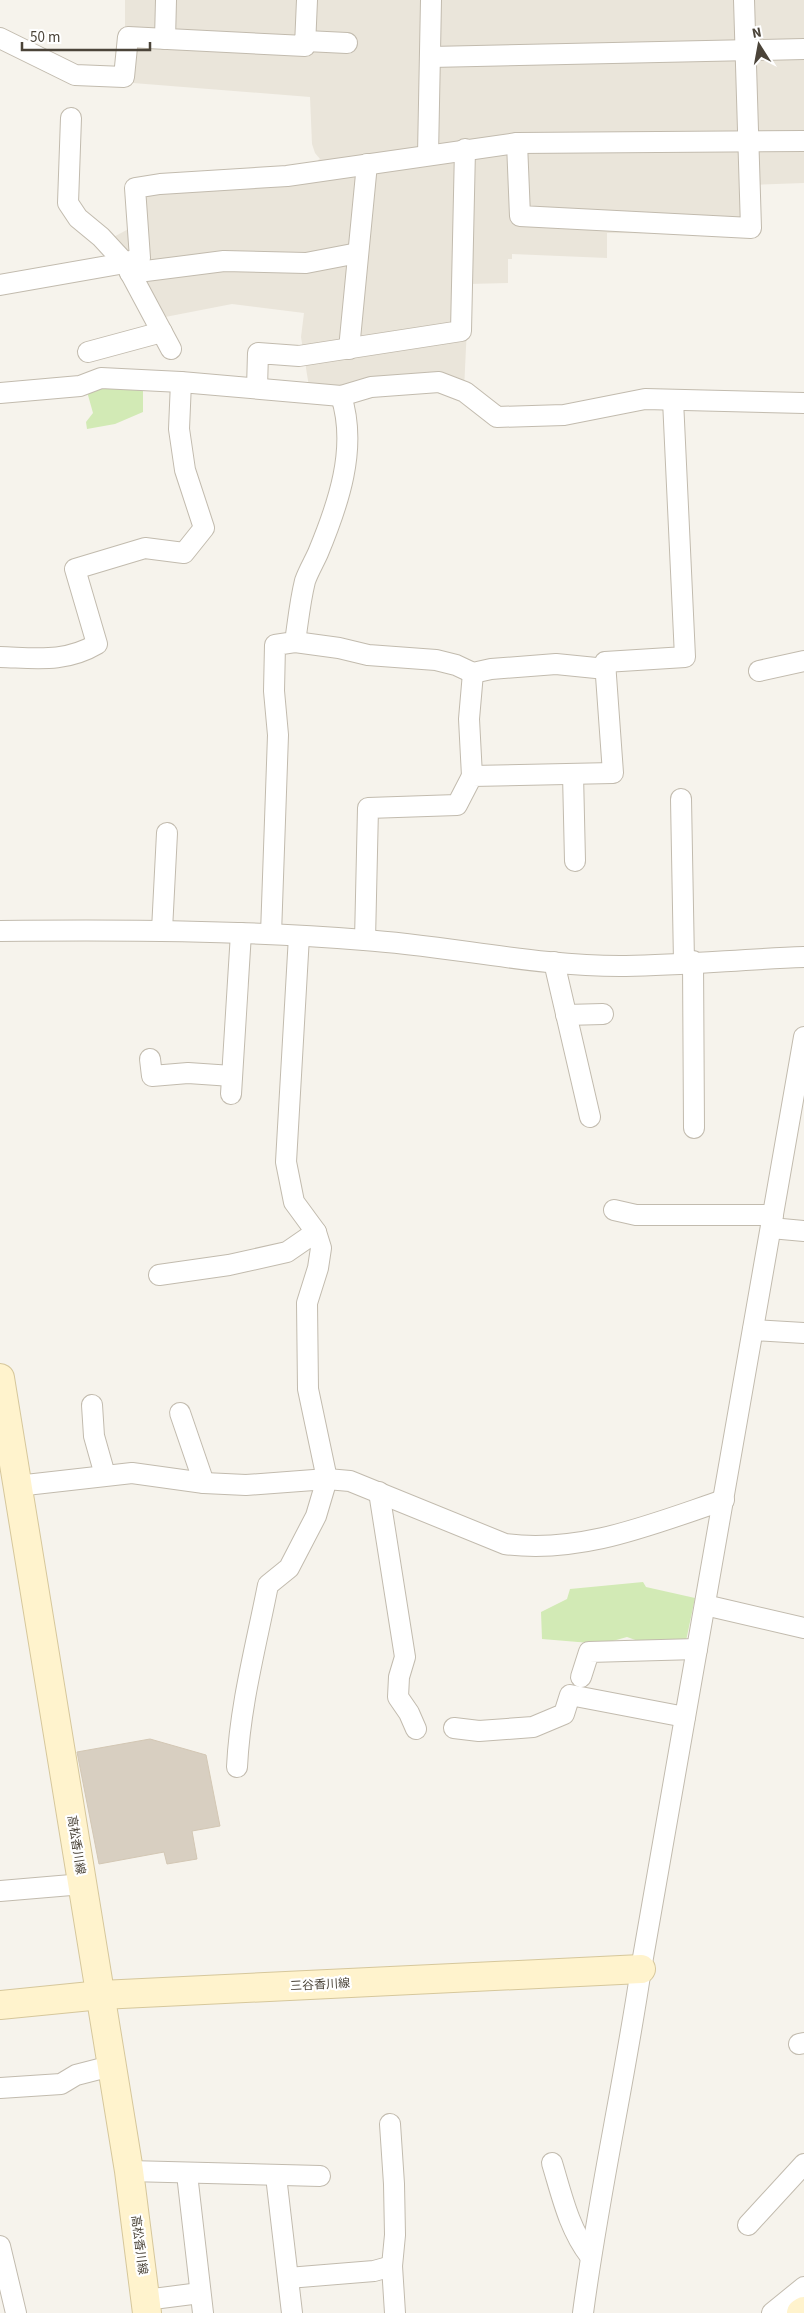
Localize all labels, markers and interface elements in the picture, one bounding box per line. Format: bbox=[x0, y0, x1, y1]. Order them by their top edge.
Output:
scale bar bbox=[22, 20, 150, 52]
north arrow bbox=[734, 20, 784, 70]
text: N bbox=[750, 23, 763, 44]
text: 50 m bbox=[30, 27, 60, 48]
street label: 高松香川線 bbox=[63, 1814, 89, 1876]
street label: 三谷香川線 bbox=[290, 1975, 350, 1995]
street label: 高松香川線 bbox=[127, 2214, 151, 2276]

